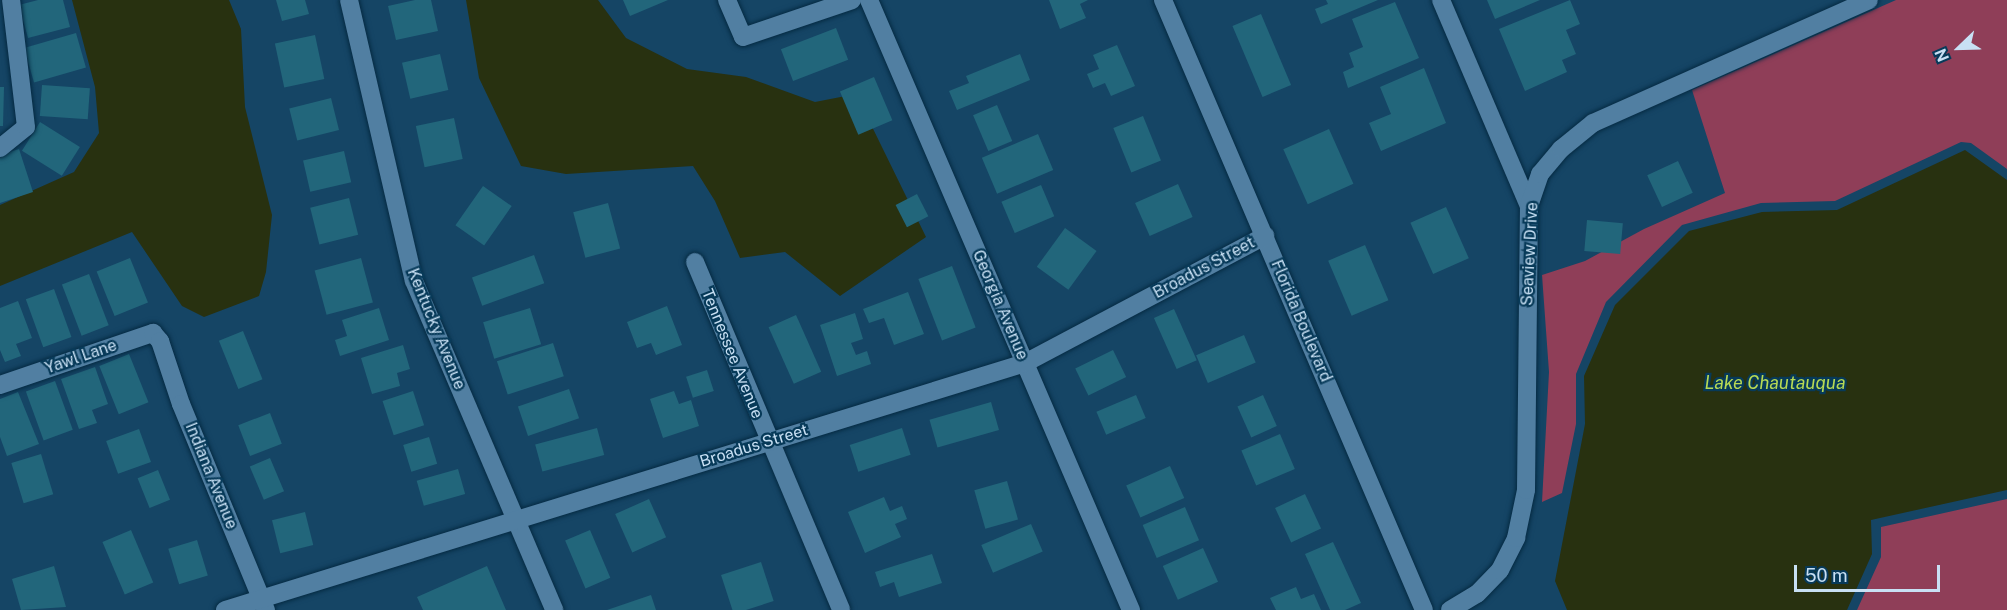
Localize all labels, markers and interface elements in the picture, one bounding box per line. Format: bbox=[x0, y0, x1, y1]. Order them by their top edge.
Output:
north arrow bbox=[1929, 18, 1989, 78]
text: N bbox=[1931, 46, 1953, 65]
street label: Seaview Drive bbox=[1518, 202, 1542, 306]
street label: Broadus Street bbox=[1150, 233, 1258, 303]
street label: Georgia Avenue bbox=[968, 247, 1032, 363]
street label: Florida Boulevard bbox=[1267, 257, 1335, 385]
street label: Kentucky Avenue bbox=[403, 266, 469, 392]
street label: Tennessee Avenue bbox=[697, 286, 767, 422]
street label: Yawl Lane bbox=[43, 336, 119, 378]
water label: Lake Chautauqua bbox=[1704, 372, 1846, 394]
street label: Indiana Avenue bbox=[181, 420, 241, 532]
street label: Broadus Street bbox=[698, 420, 810, 472]
scale bar bbox=[1797, 553, 1942, 591]
text: 50 m bbox=[1805, 565, 1848, 586]

